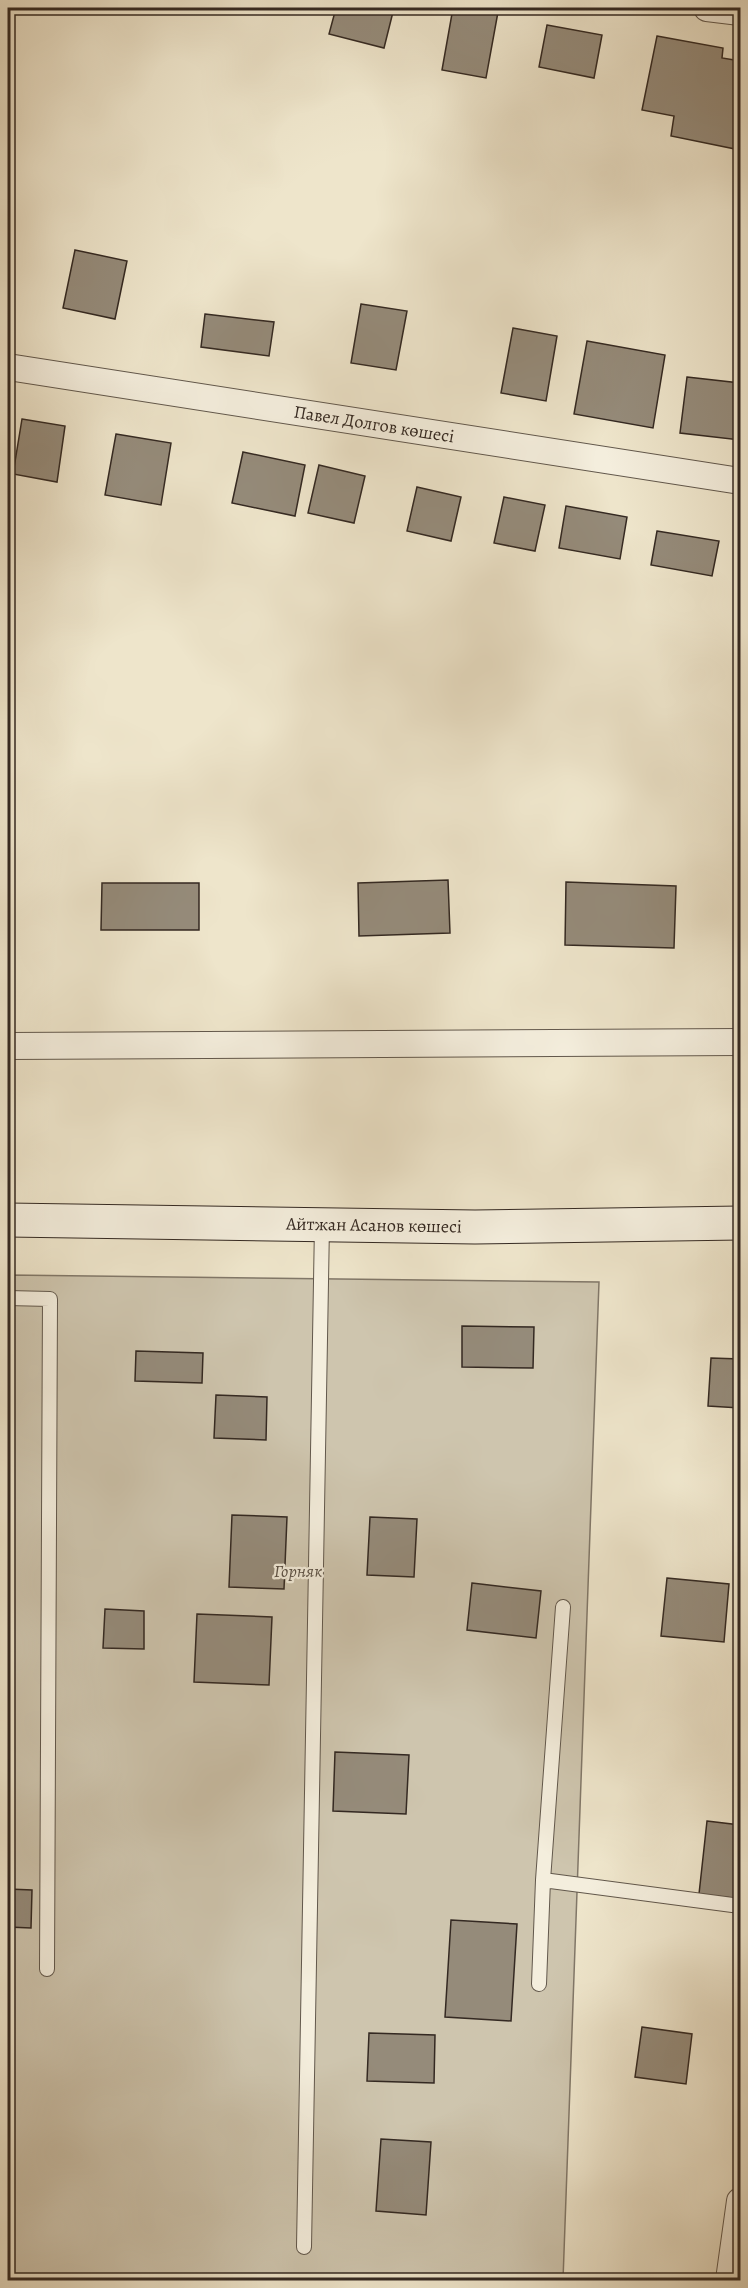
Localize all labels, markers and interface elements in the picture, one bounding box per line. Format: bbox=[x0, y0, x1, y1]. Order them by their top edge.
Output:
street label: Павел Долгов көшесі bbox=[292, 399, 456, 449]
street label: Айтжан Асанов көшесі bbox=[285, 1211, 462, 1239]
park label: Горняк bbox=[274, 1559, 322, 1583]

